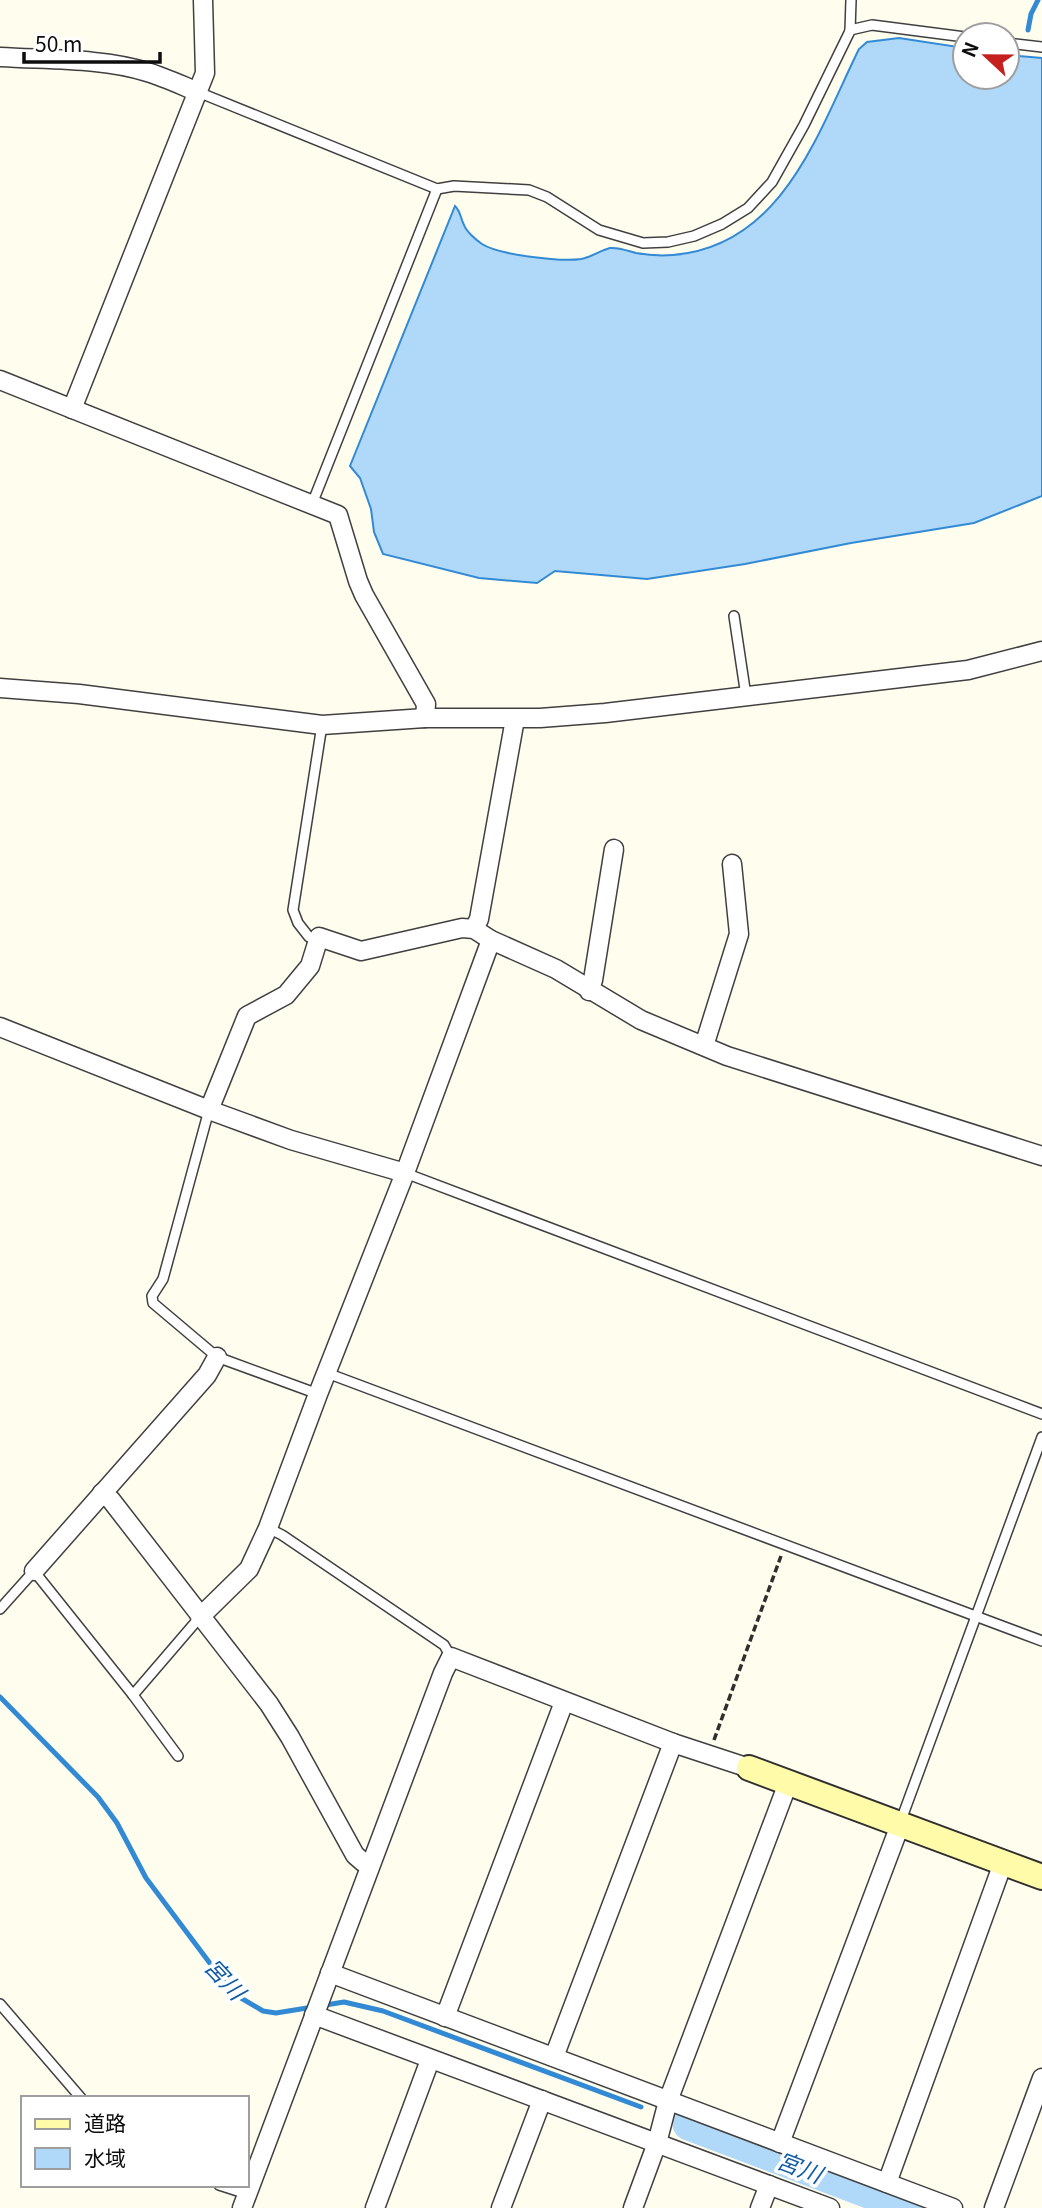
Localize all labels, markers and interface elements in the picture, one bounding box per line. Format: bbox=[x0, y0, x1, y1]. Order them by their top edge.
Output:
scale bar bbox=[24, 21, 161, 65]
north arrow bbox=[951, 21, 1021, 91]
text: 50 m bbox=[35, 28, 82, 58]
text: N bbox=[954, 37, 984, 61]
water label: 宮川 bbox=[198, 1950, 256, 2009]
legend bbox=[21, 2096, 248, 2187]
text: 道路 bbox=[84, 2107, 126, 2137]
text: 水域 bbox=[84, 2142, 126, 2172]
water label: 宮川 bbox=[772, 2142, 830, 2191]

